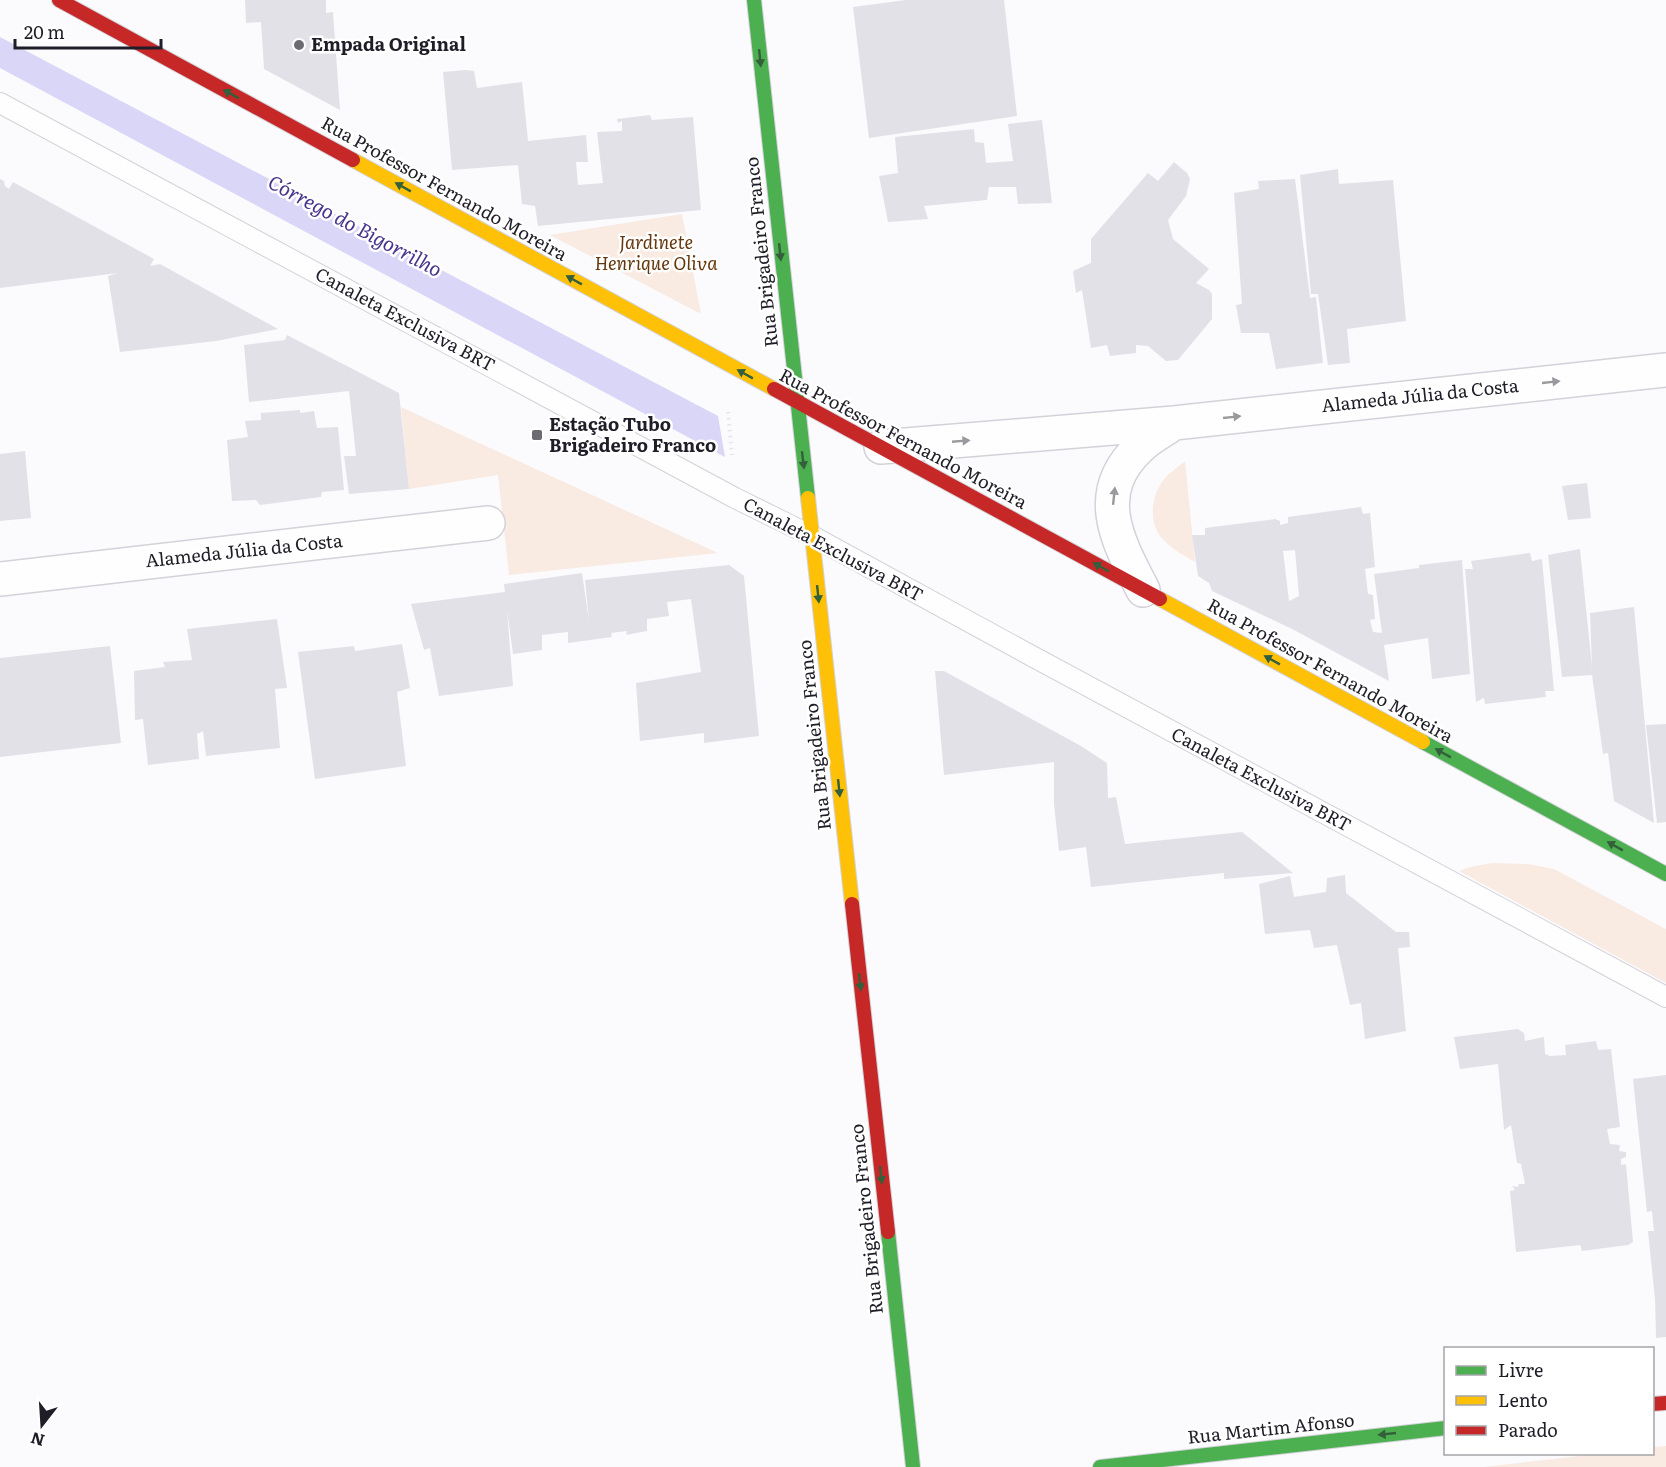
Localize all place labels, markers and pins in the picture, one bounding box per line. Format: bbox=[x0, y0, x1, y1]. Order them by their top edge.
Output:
place label: Empada Original bbox=[311, 30, 466, 57]
marker: Empada Original bbox=[292, 38, 306, 52]
place label: Estação Tubo Brigadeiro Franco bbox=[549, 410, 716, 458]
marker: Estação Tubo Brigadeiro Franco bbox=[530, 428, 544, 442]

